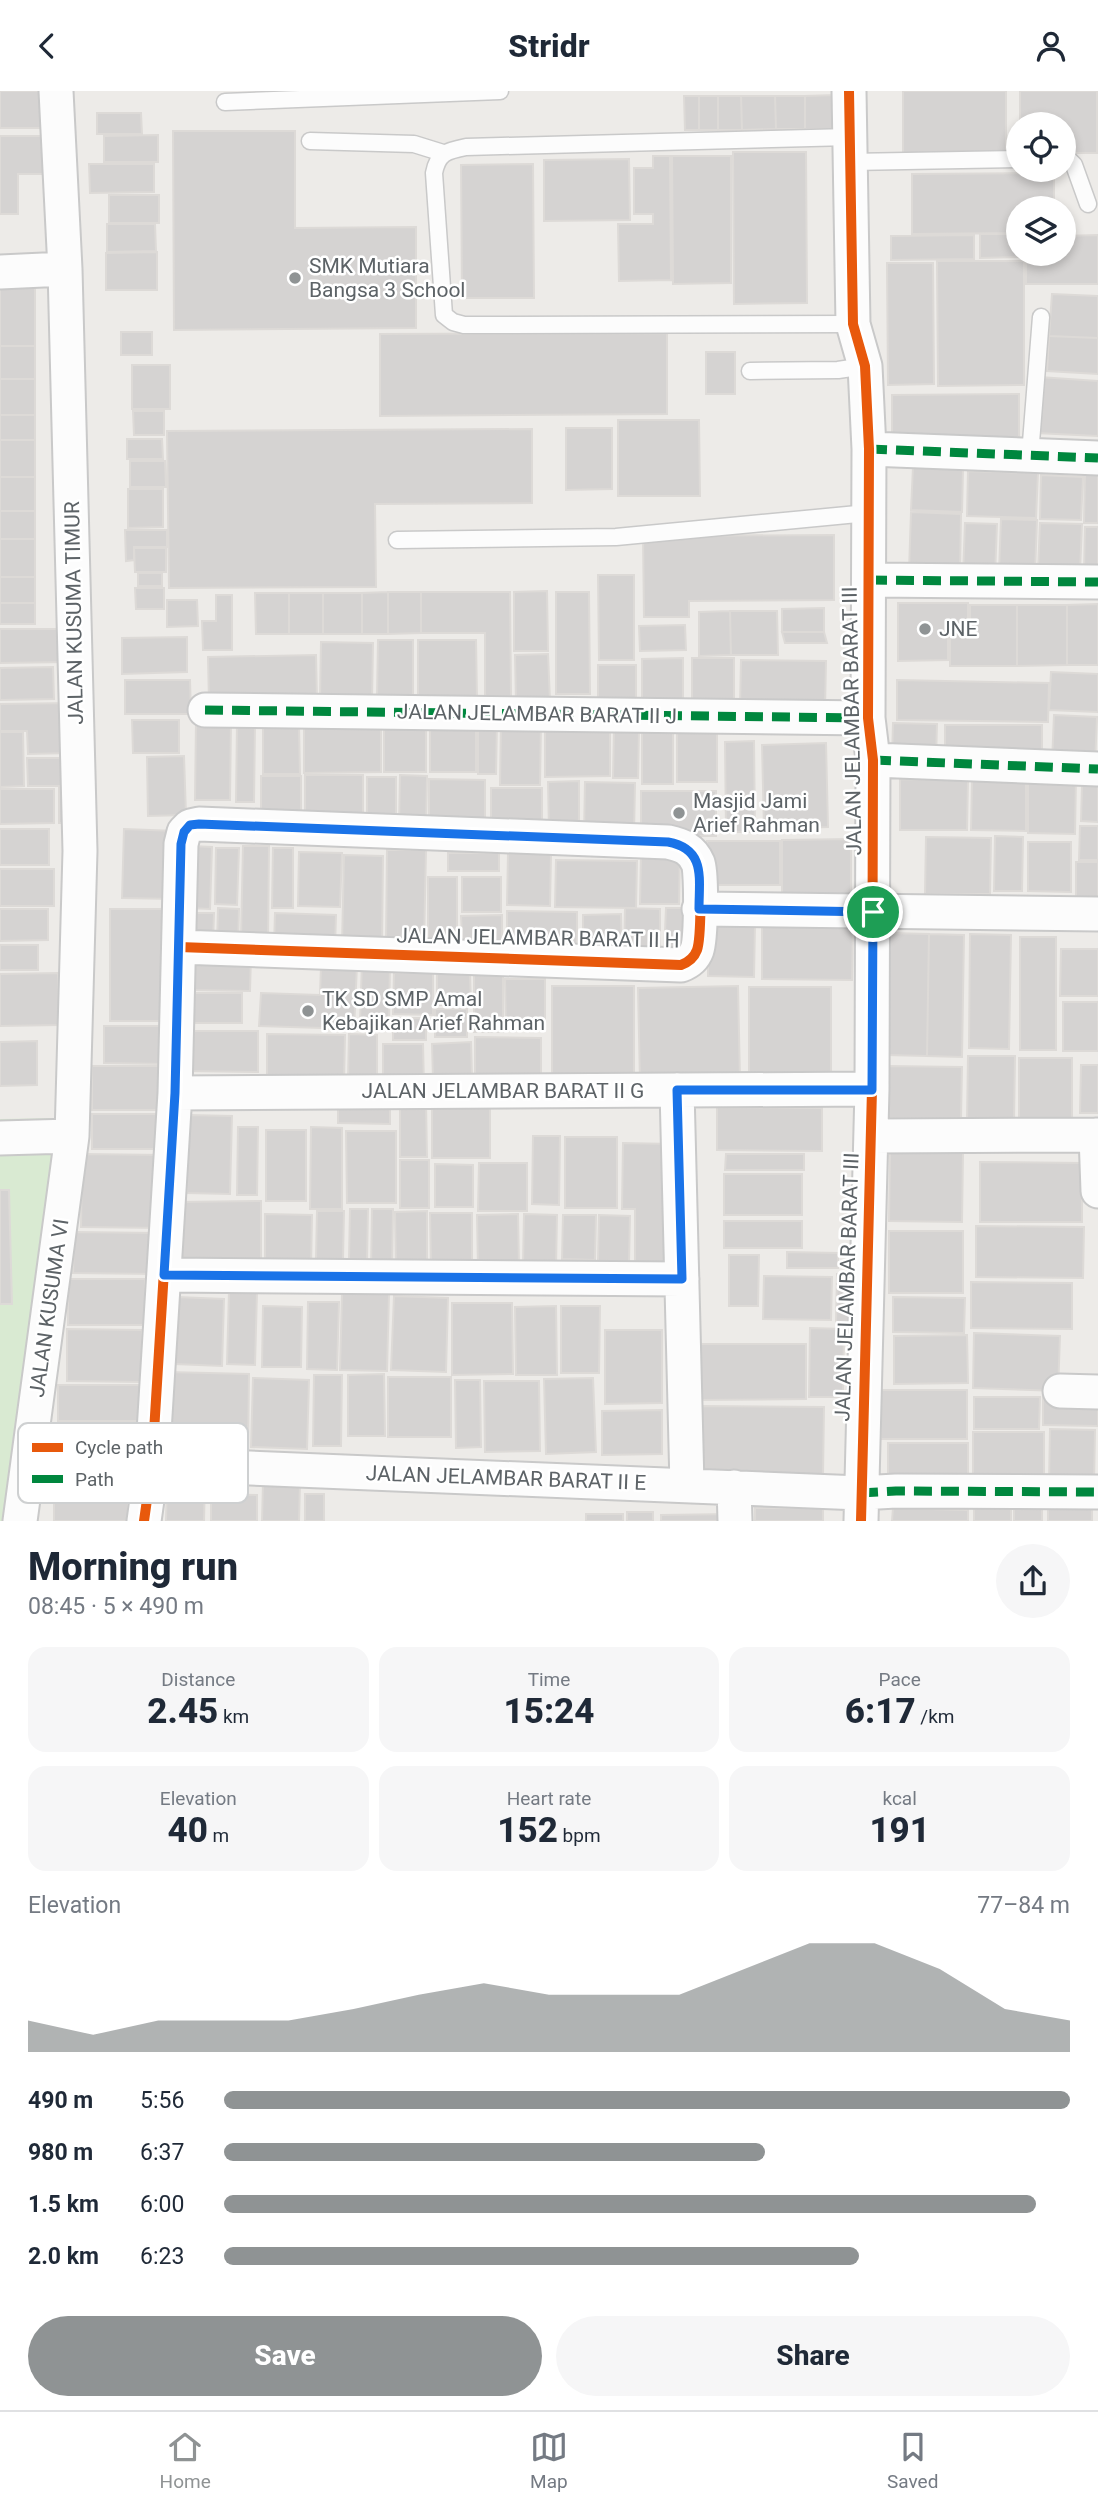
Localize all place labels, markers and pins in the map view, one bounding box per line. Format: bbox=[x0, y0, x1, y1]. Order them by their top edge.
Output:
place label: SMK Mutiara Bangsa 3 School bbox=[309, 254, 465, 302]
marker: SMK Mutiara Bangsa 3 School bbox=[287, 270, 303, 286]
place label: JNE bbox=[939, 617, 978, 641]
marker: JNE bbox=[917, 621, 933, 637]
place label: Masjid Jami Arief Rahman bbox=[693, 789, 820, 837]
marker: Masjid Jami Arief Rahman bbox=[671, 805, 687, 821]
pin bbox=[843, 882, 903, 942]
place label: TK SD SMP Amal Kebajikan Arief Rahman bbox=[322, 987, 545, 1035]
marker: TK SD SMP Amal Kebajikan Arief Rahman bbox=[300, 1003, 316, 1019]

